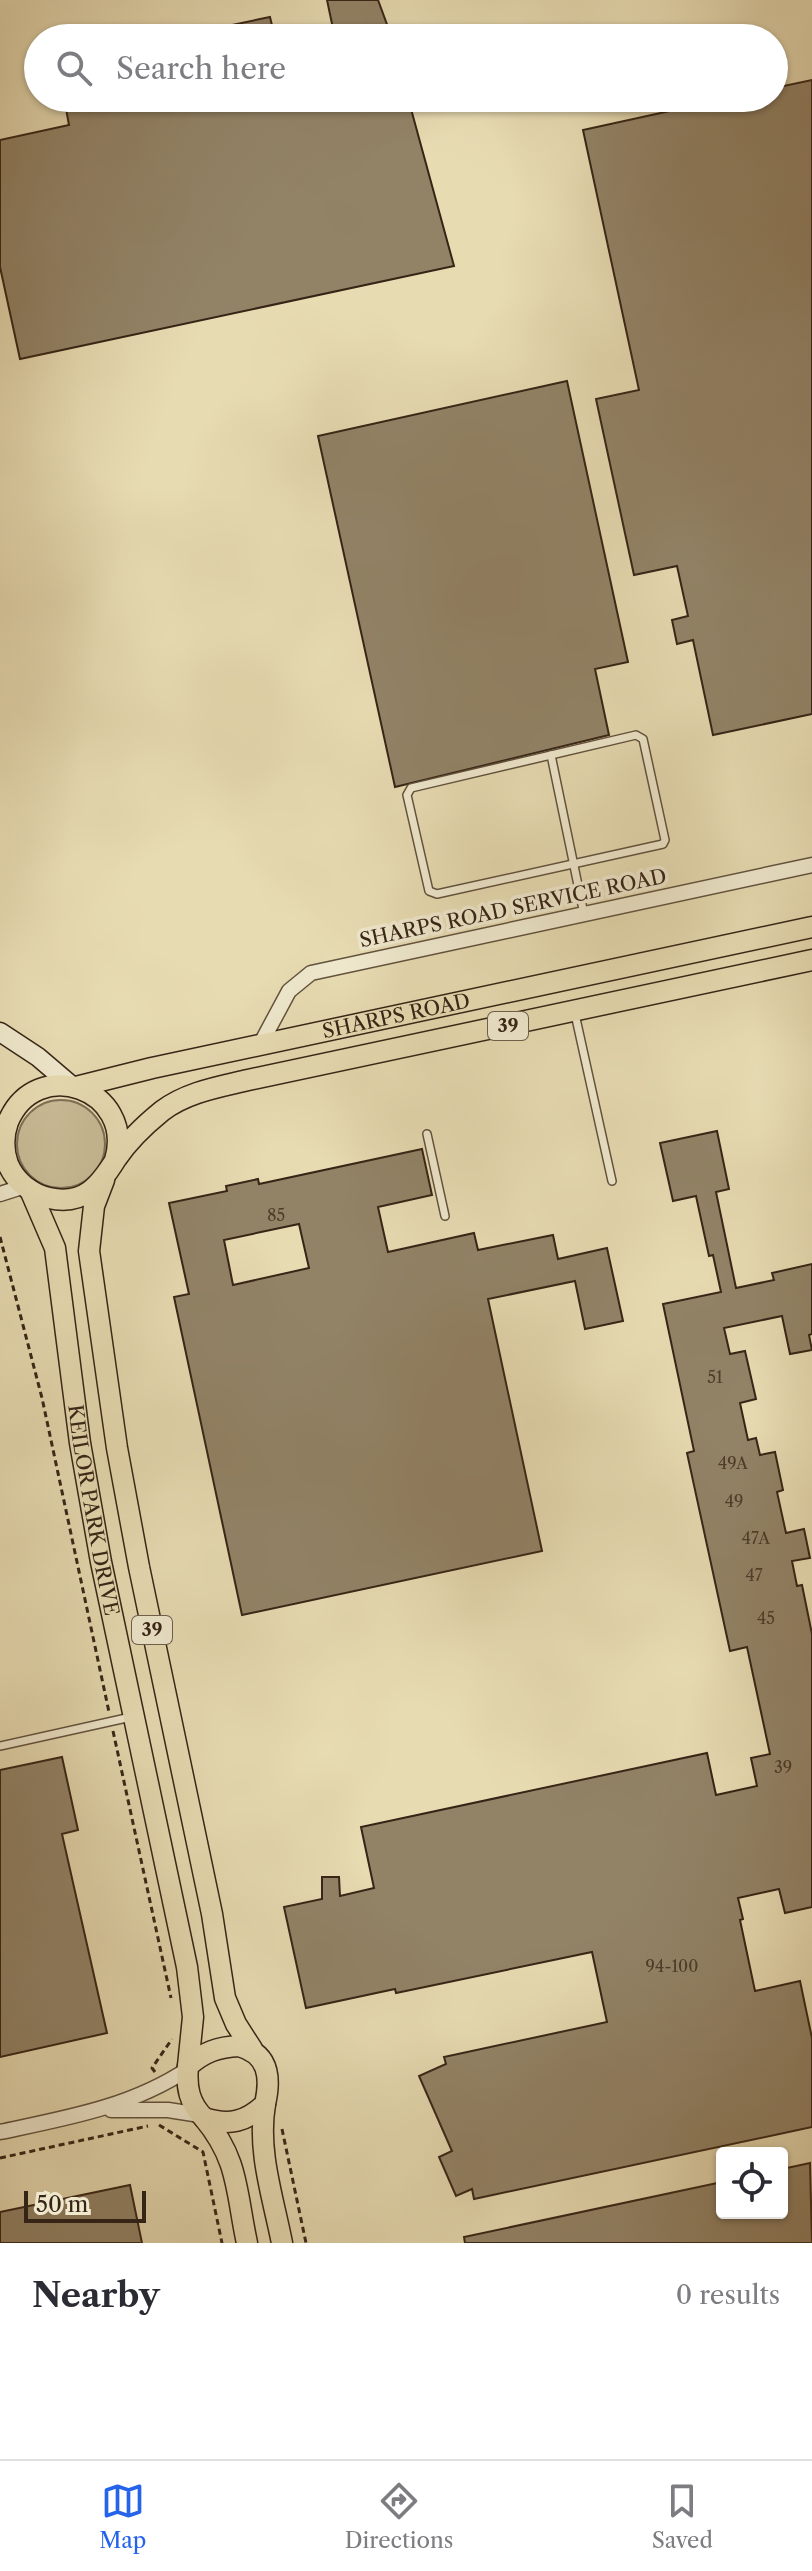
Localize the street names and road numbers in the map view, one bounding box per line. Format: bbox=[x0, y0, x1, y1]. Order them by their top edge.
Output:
street label: SHARPS ROAD SERVICE ROAD bbox=[357, 864, 669, 952]
street label: SHARPS ROAD bbox=[320, 988, 472, 1043]
road number: 39 bbox=[488, 1012, 528, 1040]
street label: KEILOR PARK DRIVE bbox=[63, 1403, 124, 1618]
road number: 39 bbox=[132, 1616, 172, 1644]

